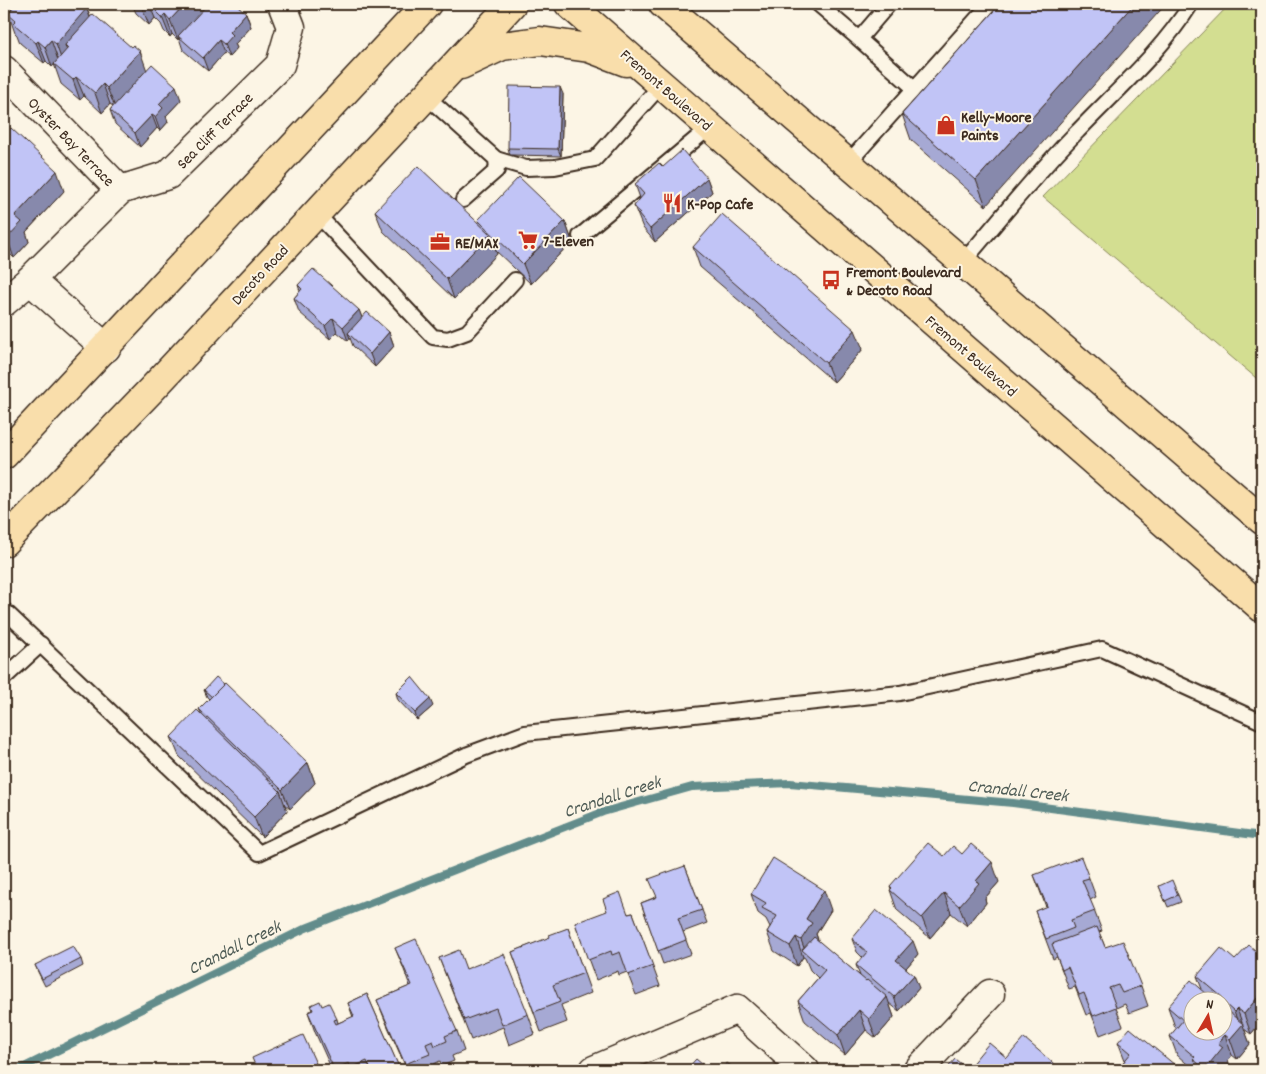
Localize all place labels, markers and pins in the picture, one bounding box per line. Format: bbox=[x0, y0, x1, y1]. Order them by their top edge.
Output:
place label: Kelly-Moore Paints bbox=[961, 107, 1032, 148]
shop icon: Kelly-Moore Paints bbox=[935, 114, 957, 136]
restaurant icon: K-Pop Cafe bbox=[661, 192, 683, 214]
place label: K-Pop Cafe bbox=[687, 194, 753, 217]
supermarket icon: 7-Eleven bbox=[517, 229, 539, 251]
office icon: RE/MAX bbox=[429, 231, 451, 253]
place label: 7-Eleven bbox=[543, 231, 594, 254]
place label: RE/MAX bbox=[455, 233, 499, 256]
place label: Fremont Boulevard & Decoto Road bbox=[846, 262, 961, 303]
bus stop icon: Fremont Boulevard & Decoto Road bbox=[820, 269, 842, 291]

